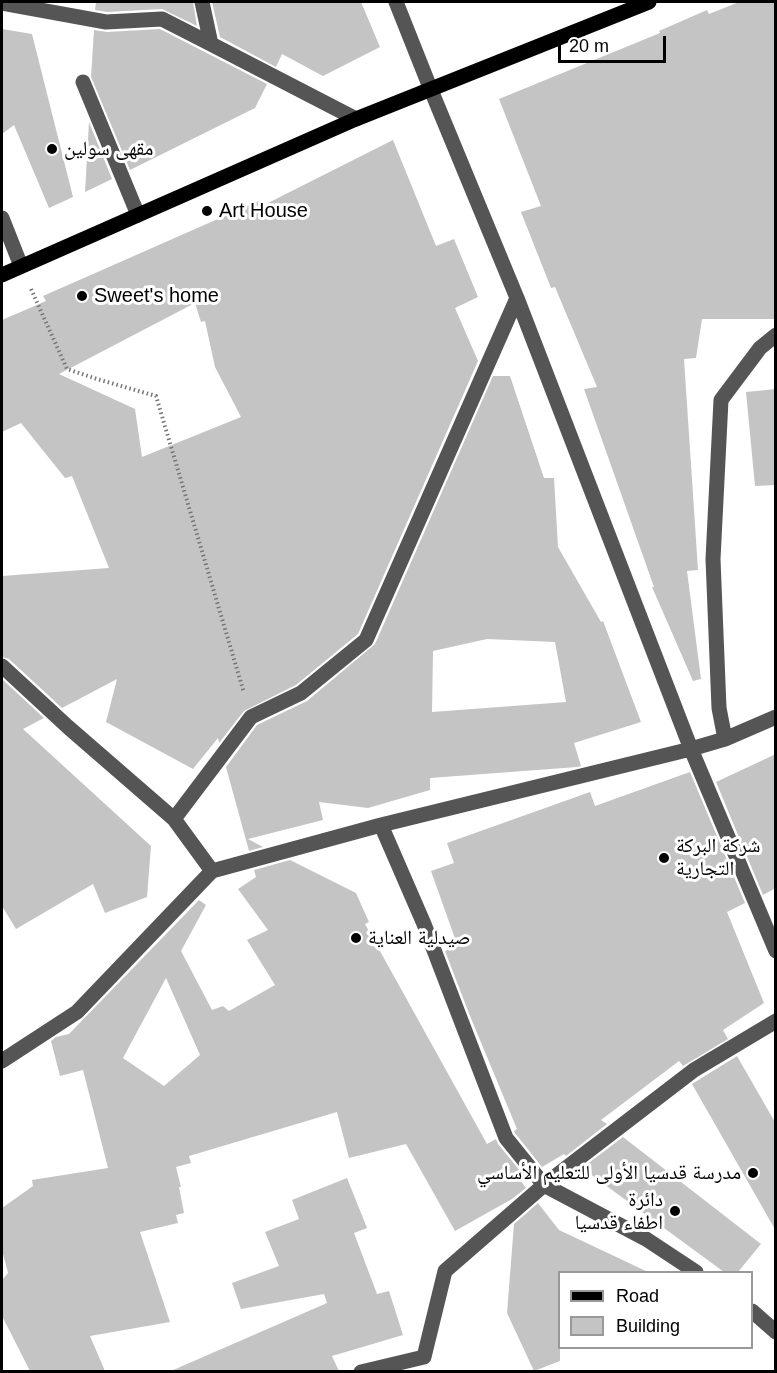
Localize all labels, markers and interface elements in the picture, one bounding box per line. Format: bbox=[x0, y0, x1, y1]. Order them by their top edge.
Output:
scale bar bbox=[561, 24, 669, 62]
text: 20 m bbox=[569, 36, 609, 56]
place label: مقهى سولين bbox=[64, 137, 153, 161]
marker: مقهى سولين bbox=[45, 142, 59, 156]
place label: Art House bbox=[219, 199, 308, 223]
marker: Art House bbox=[200, 204, 214, 218]
place label: Sweet's home bbox=[94, 284, 219, 308]
marker: Sweet's home bbox=[75, 289, 89, 303]
place label: شركة البركة التجارية bbox=[676, 834, 760, 881]
marker: شركة البركة التجارية bbox=[657, 851, 671, 865]
place label: صيدلية العناية bbox=[368, 926, 471, 950]
marker: صيدلية العناية bbox=[349, 931, 363, 945]
place label: مدرسة قدسيا الأولى للتعليم الأساسي bbox=[477, 1161, 741, 1185]
marker: مدرسة قدسيا الأولى للتعليم الأساسي bbox=[746, 1166, 760, 1180]
place label: دائرة اطفاء قدسيا bbox=[575, 1188, 663, 1235]
marker: دائرة اطفاء قدسيا bbox=[668, 1204, 682, 1218]
legend bbox=[558, 1271, 753, 1349]
text: Road bbox=[616, 1286, 659, 1306]
text: Building bbox=[616, 1316, 680, 1336]

